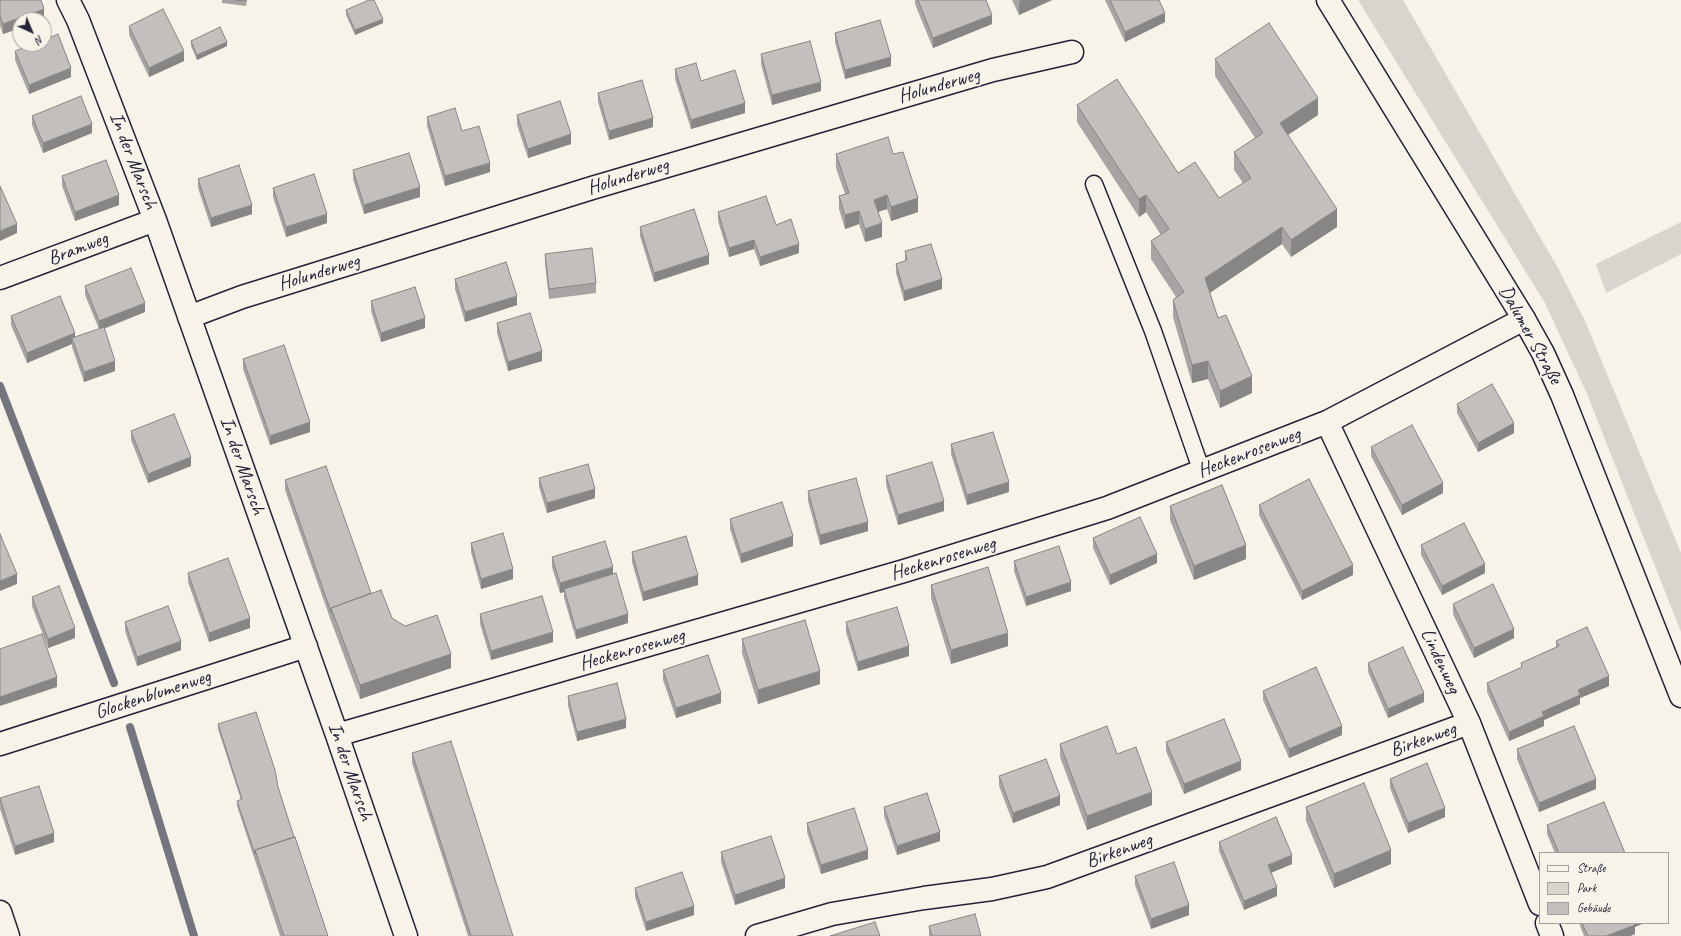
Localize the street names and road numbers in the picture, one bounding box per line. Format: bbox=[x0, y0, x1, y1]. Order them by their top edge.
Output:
street label: Holunderweg bbox=[896, 63, 982, 109]
street label: In der Marsch bbox=[104, 109, 162, 213]
street label: Holunderweg bbox=[585, 153, 671, 201]
street label: Bramweg bbox=[45, 227, 111, 271]
street label: Holunderweg bbox=[276, 249, 362, 297]
street label: Dalumer Straße bbox=[1493, 282, 1567, 388]
street label: In der Marsch bbox=[214, 414, 270, 518]
street label: Heckenrosenweg bbox=[1194, 422, 1304, 484]
street label: Heckenrosenweg bbox=[888, 532, 998, 586]
street label: Heckenrosenweg bbox=[577, 624, 687, 676]
street label: Lindenweg bbox=[1415, 625, 1465, 697]
street label: Glockenblumenweg bbox=[92, 665, 214, 725]
street label: Birkenweg bbox=[1387, 717, 1459, 763]
street label: In der Marsch bbox=[322, 720, 378, 824]
street label: Birkenweg bbox=[1083, 828, 1155, 874]

